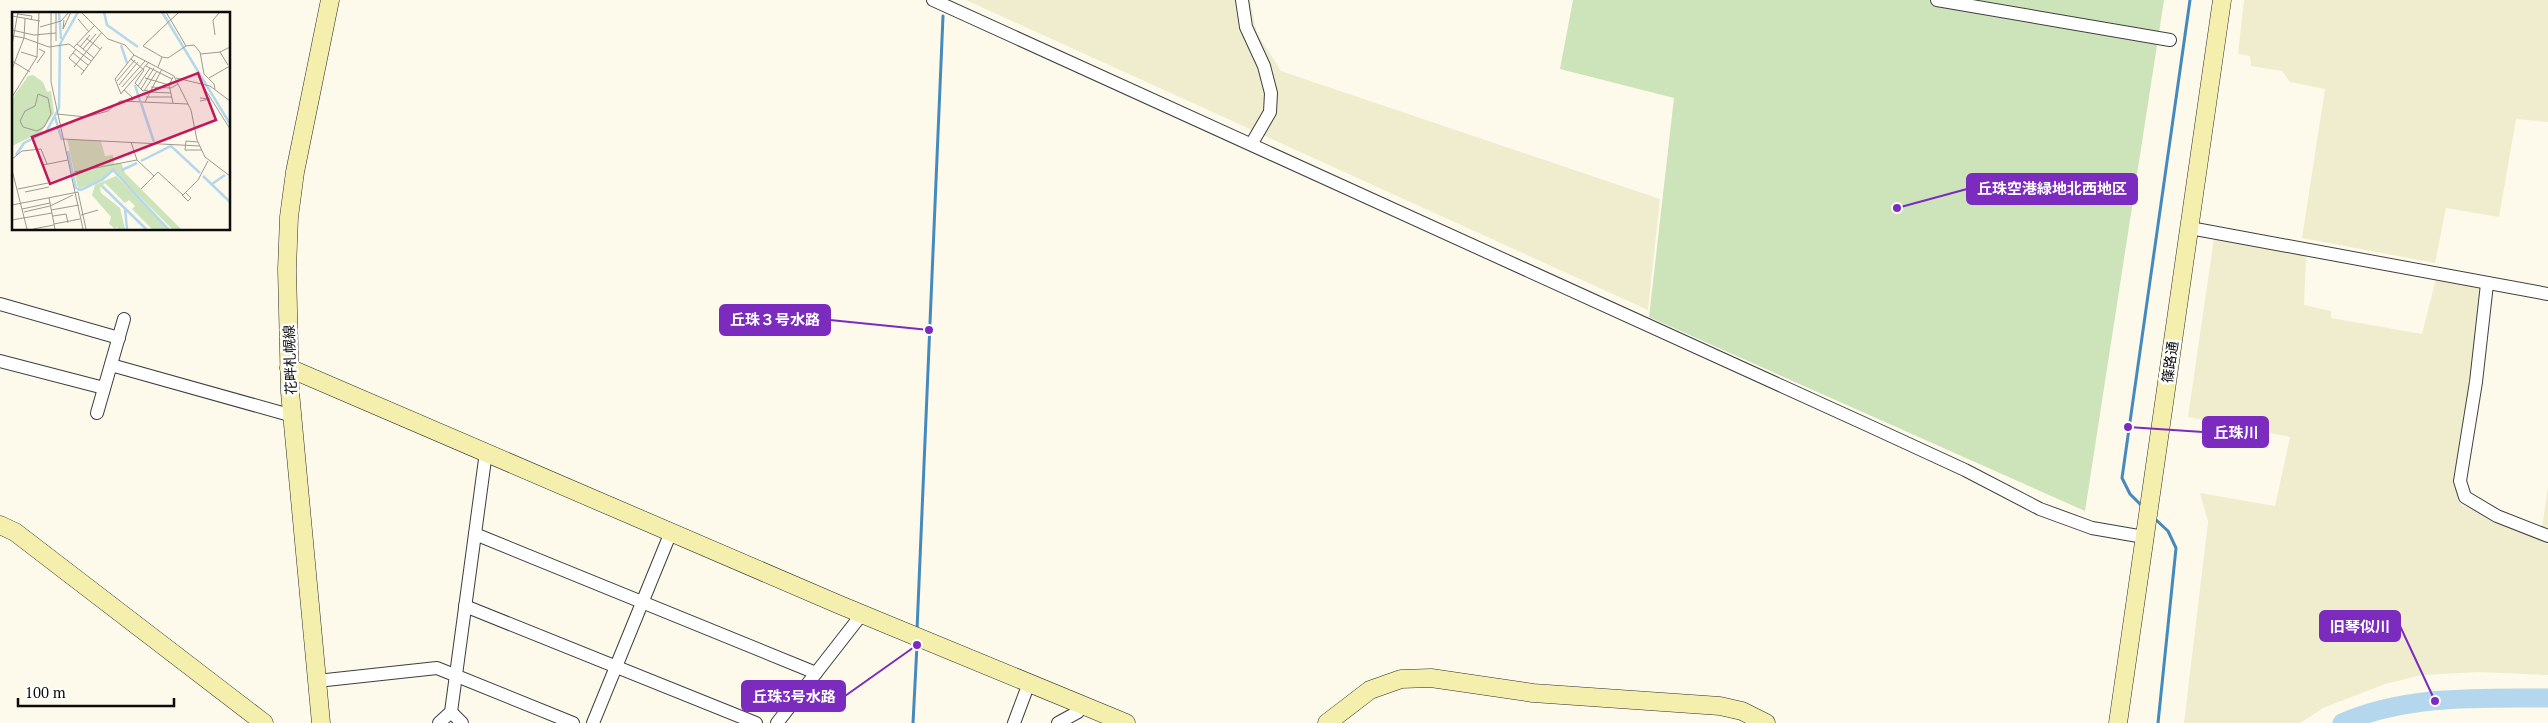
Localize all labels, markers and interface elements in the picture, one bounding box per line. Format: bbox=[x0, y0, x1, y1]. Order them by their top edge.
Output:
inset map bbox=[12, 12, 230, 230]
callout: 丘珠空港緑地北西地区 bbox=[1967, 174, 2137, 204]
text: 丘珠空港緑地北西地区 bbox=[1977, 178, 2127, 198]
callout: 丘珠３号水路 bbox=[720, 305, 830, 335]
text: 丘珠３号水路 bbox=[730, 309, 820, 329]
street label: 花畔札幌線 bbox=[279, 325, 300, 395]
street label: 篠路通 bbox=[2157, 340, 2182, 384]
callout: 丘珠川 bbox=[2203, 417, 2268, 447]
text: 丘珠川 bbox=[2213, 422, 2259, 442]
callout: 旧琴似川 bbox=[2320, 611, 2400, 641]
text: 旧琴似川 bbox=[2330, 616, 2390, 636]
scale bar bbox=[18, 676, 174, 708]
callout: 丘珠3号水路 bbox=[742, 681, 845, 711]
text: 100 m bbox=[25, 682, 66, 702]
text: 丘珠3号水路 bbox=[752, 686, 836, 706]

